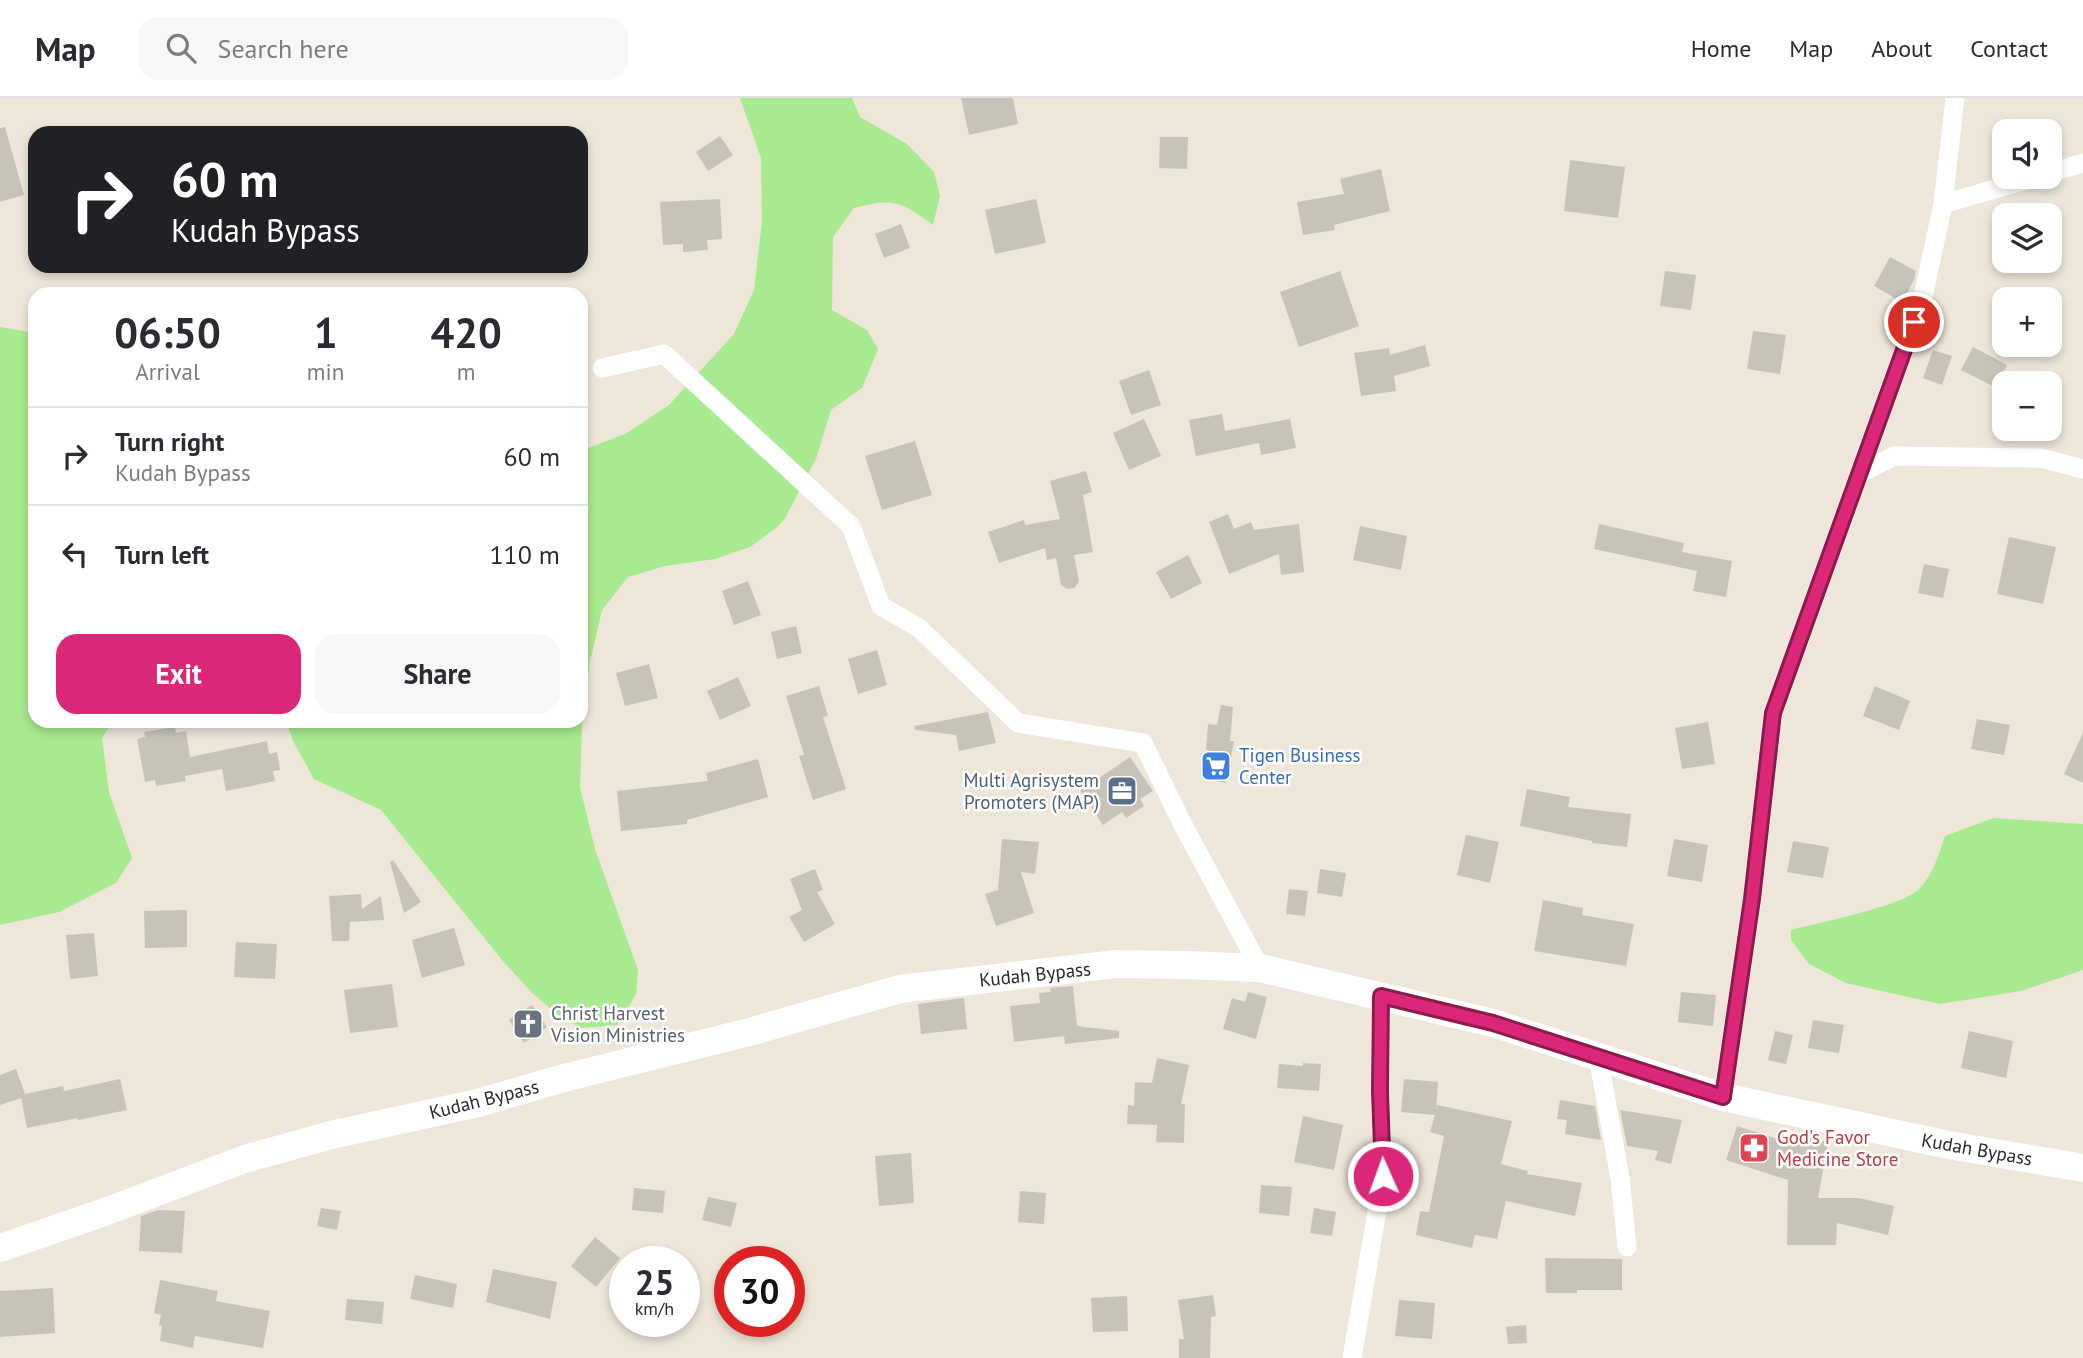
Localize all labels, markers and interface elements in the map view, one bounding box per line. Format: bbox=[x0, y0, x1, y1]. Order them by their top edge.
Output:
search box bbox=[138, 17, 628, 80]
text: Map bbox=[35, 27, 96, 70]
icon: search bbox=[162, 29, 200, 67]
text: Search here bbox=[218, 32, 349, 65]
text: Home bbox=[1691, 33, 1751, 64]
text: Map bbox=[1789, 33, 1833, 64]
text: About bbox=[1871, 33, 1932, 64]
text: Contact bbox=[1970, 33, 2048, 64]
map controls bbox=[1992, 119, 2062, 441]
button: sound bbox=[1992, 119, 2062, 189]
text: 60 m bbox=[171, 147, 278, 211]
icon: right bbox=[56, 154, 147, 245]
button: layers bbox=[1992, 203, 2062, 273]
text: Kudah Bypass bbox=[171, 209, 360, 251]
button: + bbox=[1992, 287, 2062, 357]
pin bbox=[1884, 292, 1944, 352]
icon: arrive bbox=[1895, 303, 1933, 341]
text: 06:50 bbox=[114, 305, 221, 360]
text: 1 bbox=[314, 305, 337, 360]
text: 420 bbox=[430, 305, 502, 360]
text: Arrival bbox=[135, 357, 200, 386]
text: min bbox=[307, 357, 344, 386]
text: m bbox=[457, 357, 475, 386]
button: − bbox=[1992, 371, 2062, 441]
text: Turn right bbox=[115, 425, 224, 458]
icon: right bbox=[56, 437, 94, 475]
text: 60 m bbox=[504, 440, 560, 473]
text: Kudah Bypass bbox=[115, 458, 251, 487]
icon: left bbox=[56, 535, 94, 573]
text: Turn left bbox=[115, 538, 209, 571]
text: 110 m bbox=[489, 538, 560, 571]
button: Exit bbox=[56, 634, 301, 714]
button: Share bbox=[315, 634, 560, 714]
place label: Tigen Business Center bbox=[1239, 743, 1360, 789]
supermarket icon: Tigen Business Center bbox=[1199, 749, 1233, 783]
place label: Multi Agrisystem Promoters (MAP) bbox=[963, 768, 1099, 814]
office icon: Multi Agrisystem Promoters (MAP) bbox=[1105, 774, 1139, 808]
street label: Kudah Bypass bbox=[978, 956, 1092, 992]
place label: Christ Harvest Vision Ministries bbox=[550, 1001, 685, 1047]
church icon: Christ Harvest Vision Ministries bbox=[511, 1007, 545, 1041]
street label: Kudah Bypass bbox=[427, 1074, 541, 1124]
place label: God's Favor Medicine Store bbox=[1777, 1125, 1898, 1171]
street label: Kudah Bypass bbox=[1920, 1127, 2034, 1171]
pharmacy icon: God's Favor Medicine Store bbox=[1737, 1131, 1771, 1165]
position arrow bbox=[1346, 1139, 1420, 1213]
speed limit sign: 30 bbox=[714, 1246, 805, 1337]
text: 25 bbox=[635, 1259, 674, 1305]
text: km/h bbox=[635, 1297, 674, 1320]

